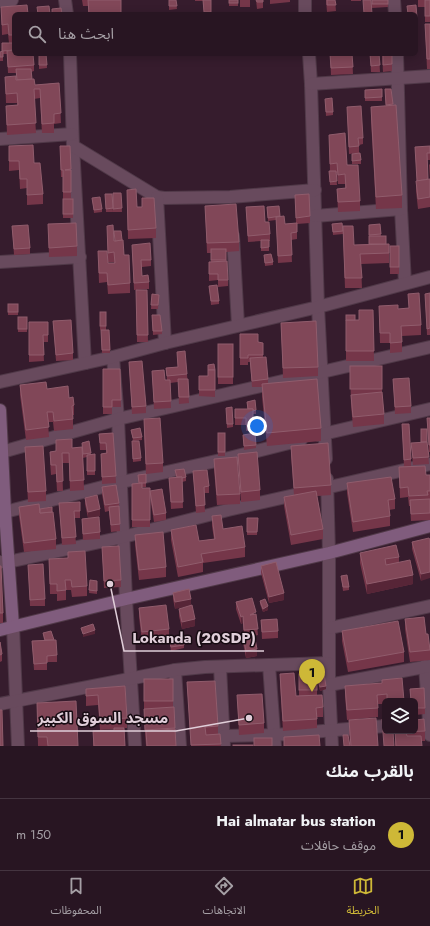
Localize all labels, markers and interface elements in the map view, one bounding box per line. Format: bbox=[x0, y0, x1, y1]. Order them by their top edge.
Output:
search box bbox=[12, 12, 418, 56]
icon: search bbox=[26, 23, 48, 45]
text: ابحث هنا bbox=[58, 23, 114, 45]
your location bbox=[247, 416, 267, 436]
callout: Lokanda (20SDP) bbox=[124, 624, 264, 651]
text: Lokanda (20SDP) bbox=[132, 627, 256, 649]
pin: 1 bbox=[299, 659, 325, 692]
map controls bbox=[382, 698, 418, 734]
button: layers bbox=[382, 698, 418, 734]
callout: مسجد السوق الكبير bbox=[30, 704, 176, 731]
text: مسجد السوق الكبير bbox=[37, 707, 168, 729]
text: بالقرب منك bbox=[326, 759, 414, 783]
text: Hai almatar bus station bbox=[216, 810, 376, 832]
text: 150 m bbox=[16, 825, 51, 844]
text: 1 bbox=[398, 825, 404, 844]
text: موقف حافلات bbox=[301, 836, 376, 855]
tab: المحفوظات bbox=[51, 875, 102, 922]
tab: الاتجاهات bbox=[203, 875, 246, 922]
tab: الخريطة bbox=[347, 875, 380, 922]

